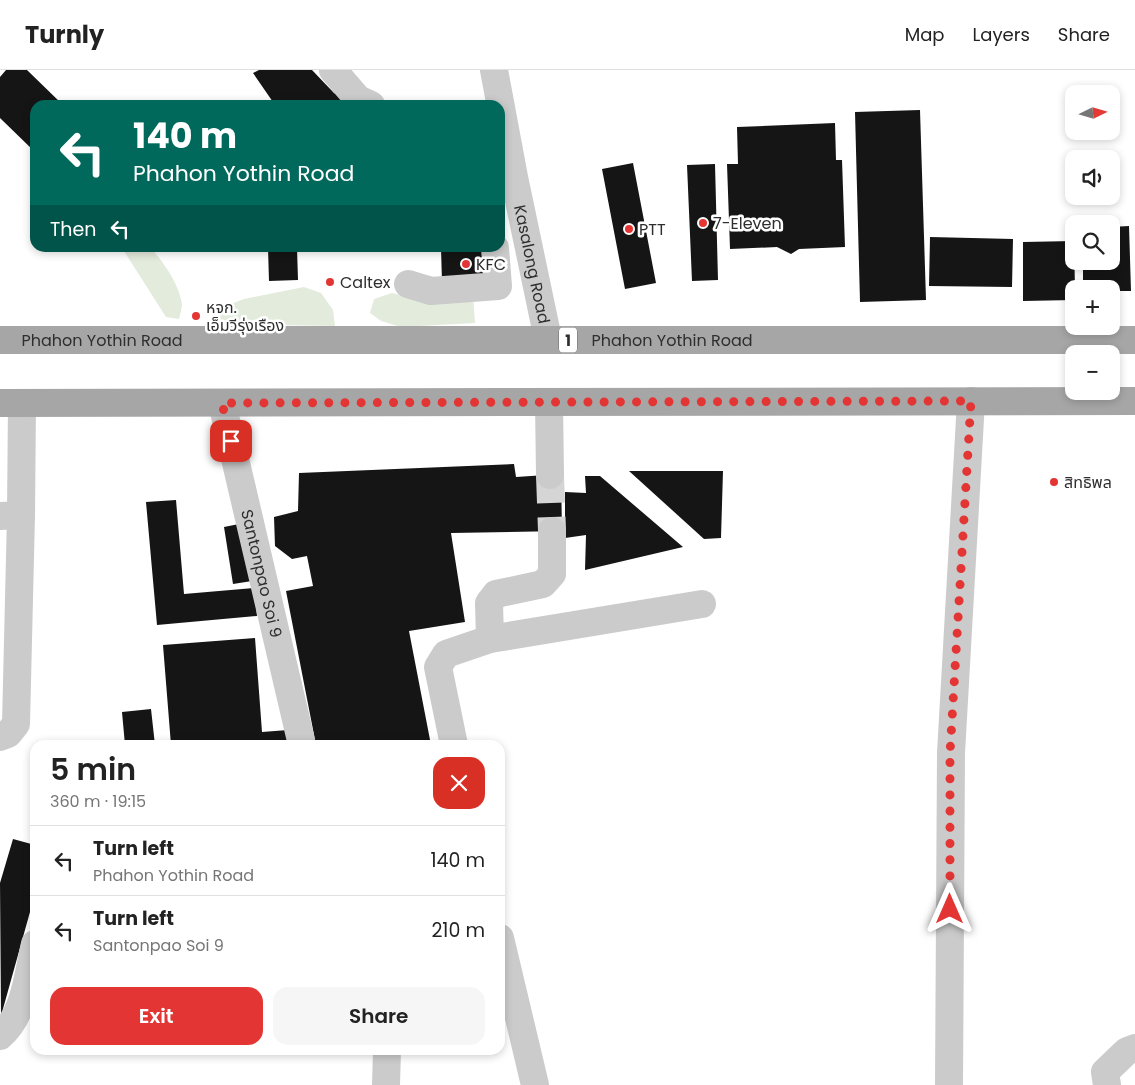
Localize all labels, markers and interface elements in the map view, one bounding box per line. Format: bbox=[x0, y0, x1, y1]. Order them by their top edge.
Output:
text: Turnly bbox=[25, 18, 104, 51]
text: Map bbox=[905, 22, 945, 47]
text: Layers bbox=[973, 22, 1030, 47]
text: Share bbox=[1058, 22, 1110, 47]
north arrow bbox=[1065, 85, 1120, 140]
map controls bbox=[1065, 85, 1120, 400]
text: 140 m bbox=[133, 111, 237, 160]
icon: left bbox=[50, 120, 115, 185]
button: sound bbox=[1065, 150, 1120, 205]
text: Phahon Yothin Road bbox=[133, 158, 354, 189]
street label: Kasalong Road bbox=[509, 203, 556, 326]
place label: 7-Eleven bbox=[713, 212, 782, 235]
icon: left bbox=[106, 215, 134, 243]
button: search bbox=[1065, 215, 1120, 270]
text: Then bbox=[50, 216, 96, 243]
marker: 7-Eleven bbox=[697, 217, 709, 229]
place label: PTT bbox=[639, 218, 666, 241]
marker: PTT bbox=[623, 223, 635, 235]
place label: KFC bbox=[476, 253, 506, 276]
marker: KFC bbox=[460, 258, 472, 270]
place label: Caltex bbox=[340, 271, 391, 294]
marker: Caltex bbox=[324, 276, 336, 288]
button: + bbox=[1065, 280, 1120, 335]
place label: หจก. เอ็มวีรุ่งเรือง bbox=[206, 296, 284, 337]
marker: หจก. เอ็มวีรุ่งเรือง bbox=[190, 310, 202, 322]
road number: 1 bbox=[559, 328, 577, 352]
street label: Phahon Yothin Road bbox=[21, 329, 183, 352]
street label: Phahon Yothin Road bbox=[591, 329, 753, 352]
button: − bbox=[1065, 345, 1120, 400]
pin bbox=[210, 420, 252, 462]
icon: arrive bbox=[217, 427, 245, 455]
place label: สิทธิพล bbox=[1064, 471, 1112, 494]
marker: สิทธิพล bbox=[1048, 476, 1060, 488]
street label: Santonpao Soi 9 bbox=[236, 507, 288, 640]
text: 5 min bbox=[50, 748, 136, 791]
button: close bbox=[433, 757, 485, 809]
text: 360 m · 19:15 bbox=[50, 790, 146, 813]
text: Turn left bbox=[93, 835, 174, 862]
icon: left bbox=[50, 847, 78, 875]
text: 140 m bbox=[430, 847, 485, 874]
text: Phahon Yothin Road bbox=[93, 864, 254, 887]
position arrow bbox=[923, 882, 975, 934]
text: Turn left bbox=[93, 905, 174, 932]
icon: left bbox=[50, 917, 78, 945]
text: 210 m bbox=[431, 917, 485, 944]
text: Santonpao Soi 9 bbox=[93, 934, 224, 957]
button: Exit bbox=[50, 987, 263, 1045]
button: Share bbox=[273, 987, 485, 1045]

